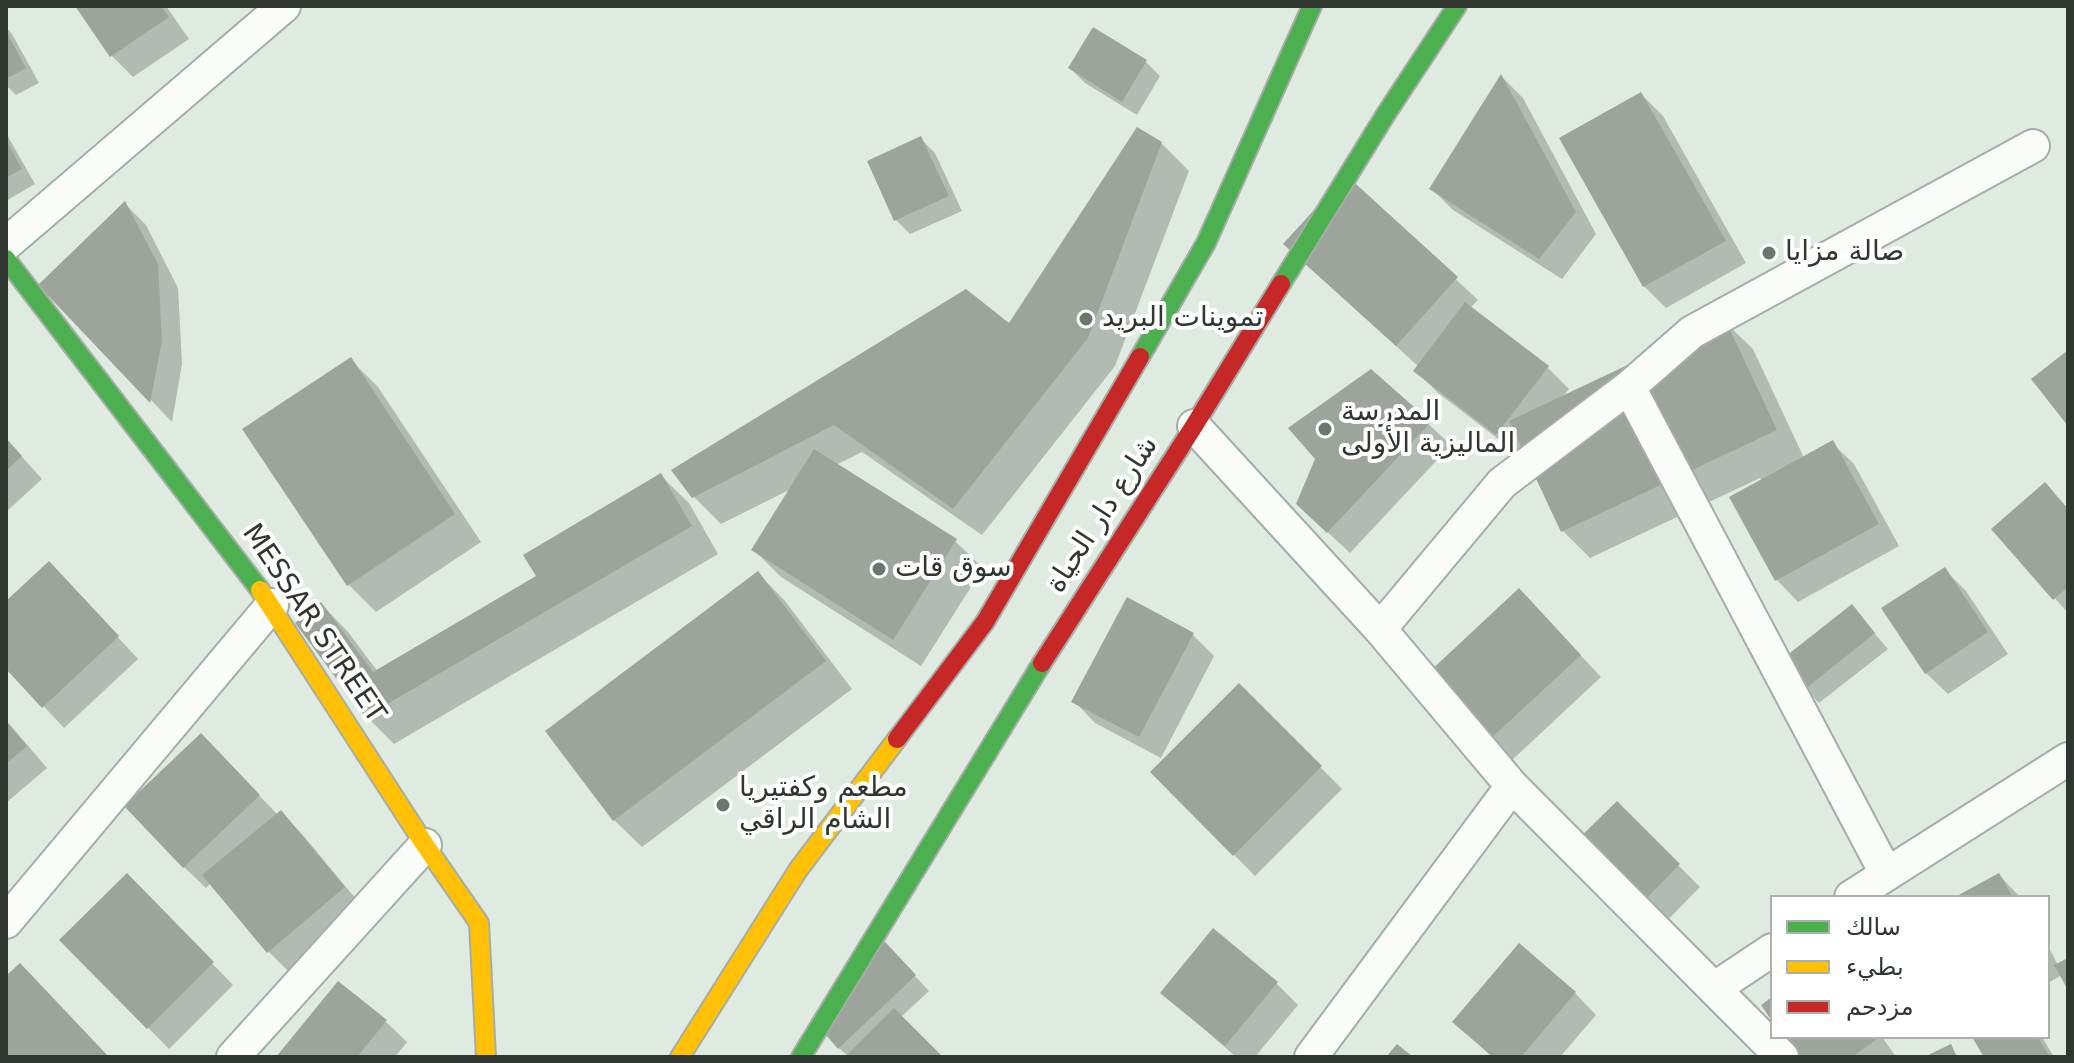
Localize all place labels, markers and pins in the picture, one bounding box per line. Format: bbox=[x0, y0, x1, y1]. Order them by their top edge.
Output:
place label: صالة مزايا bbox=[1785, 236, 1904, 270]
marker: صالة مزايا bbox=[1760, 244, 1778, 262]
place label: تموينات البريد bbox=[1102, 302, 1263, 336]
marker: تموينات البريد bbox=[1077, 310, 1095, 328]
place label: المدرسة الماليزية الأولى bbox=[1341, 396, 1515, 462]
marker: المدرسة الماليزية الأولى bbox=[1316, 420, 1334, 438]
place label: سوق قات bbox=[895, 552, 1012, 586]
marker: سوق قات bbox=[870, 560, 888, 578]
place label: مطعم وكفتيريا الشام الراقي bbox=[739, 772, 908, 838]
marker: مطعم وكفتيريا الشام الراقي bbox=[714, 796, 732, 814]

